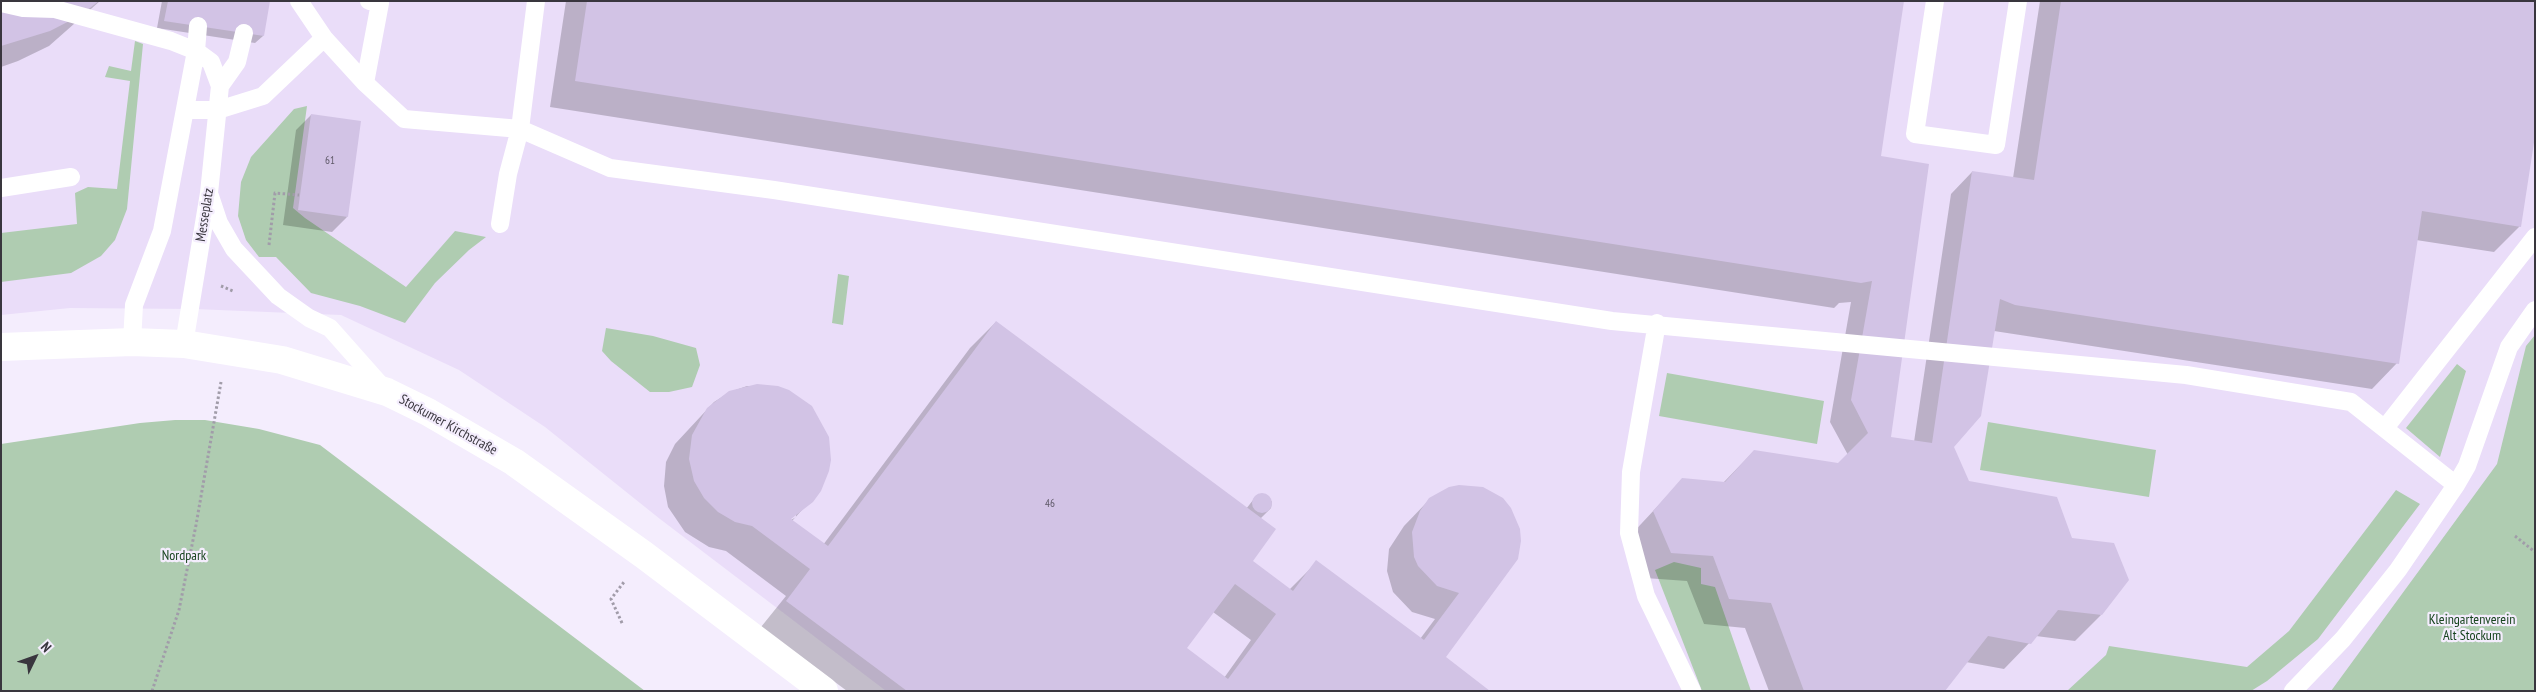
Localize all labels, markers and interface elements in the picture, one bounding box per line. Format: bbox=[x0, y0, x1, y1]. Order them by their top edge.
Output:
house number: 61 bbox=[325, 154, 335, 168]
street label: Messeplatz bbox=[192, 187, 218, 243]
street label: Stockumer Kirchstraße bbox=[396, 391, 500, 459]
house number: 46 bbox=[1045, 497, 1055, 511]
park label: Nordpark bbox=[162, 548, 206, 564]
park label: Kleingartenverein Alt Stockum bbox=[2429, 612, 2515, 644]
north arrow bbox=[10, 632, 60, 682]
text: N bbox=[37, 638, 55, 656]

